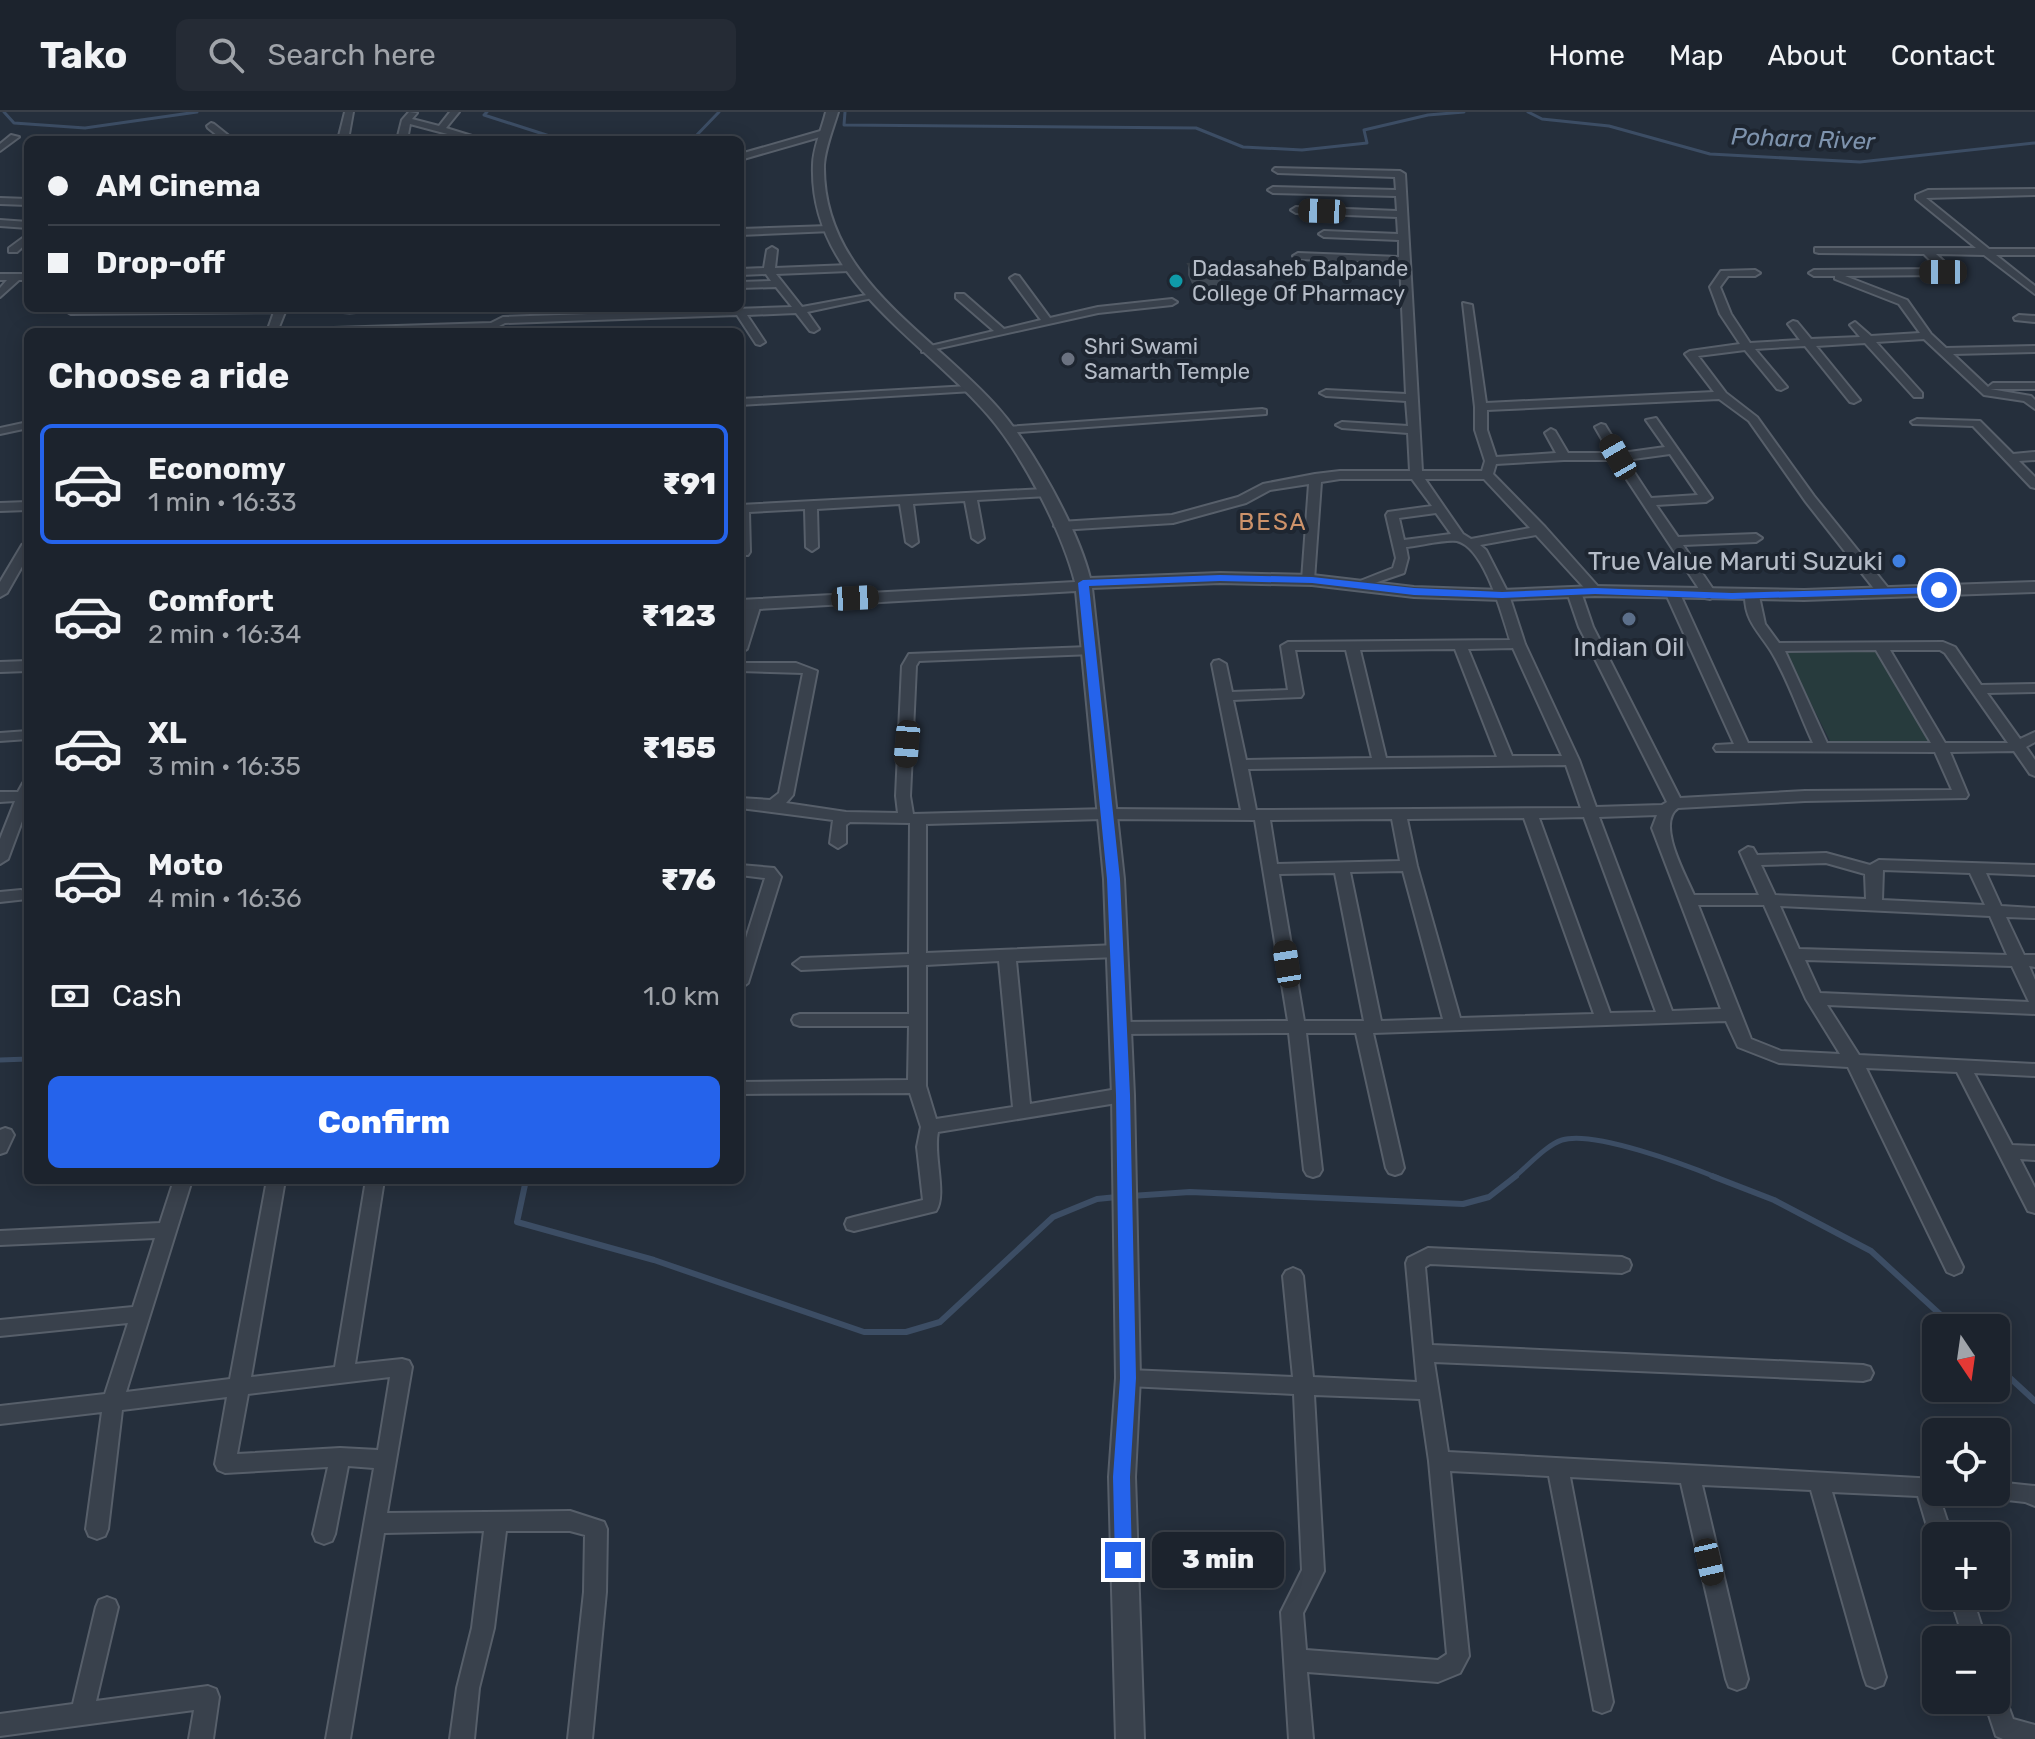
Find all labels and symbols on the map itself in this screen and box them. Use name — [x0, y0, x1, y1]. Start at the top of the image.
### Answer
water label: Pohara River — [1731, 122, 1876, 156]
car — [1298, 198, 1346, 224]
place label: Dadasaheb Balpande College Of Pharmacy — [1192, 255, 1408, 307]
car — [1919, 260, 1967, 284]
marker: Dadasaheb Balpande College Of Pharmacy — [1167, 272, 1185, 290]
place label: Shri Swami Samarth Temple — [1084, 333, 1250, 385]
marker: Shri Swami Samarth Temple — [1059, 350, 1077, 368]
car — [1596, 430, 1640, 484]
district label: BESA — [1238, 508, 1308, 536]
place label: True Value Maruti Suzuki — [1588, 546, 1883, 577]
marker: True Value Maruti Suzuki — [1890, 552, 1908, 570]
route start — [1921, 572, 1957, 608]
car — [830, 585, 880, 611]
marker: Indian Oil — [1620, 610, 1638, 628]
place label: Indian Oil — [1573, 632, 1685, 663]
car — [893, 719, 921, 769]
car — [1271, 938, 1303, 990]
north arrow — [1922, 1314, 2010, 1402]
callout: 3 min — [1151, 1532, 1283, 1588]
car — [1692, 1536, 1726, 1588]
route end — [1105, 1542, 1141, 1578]

